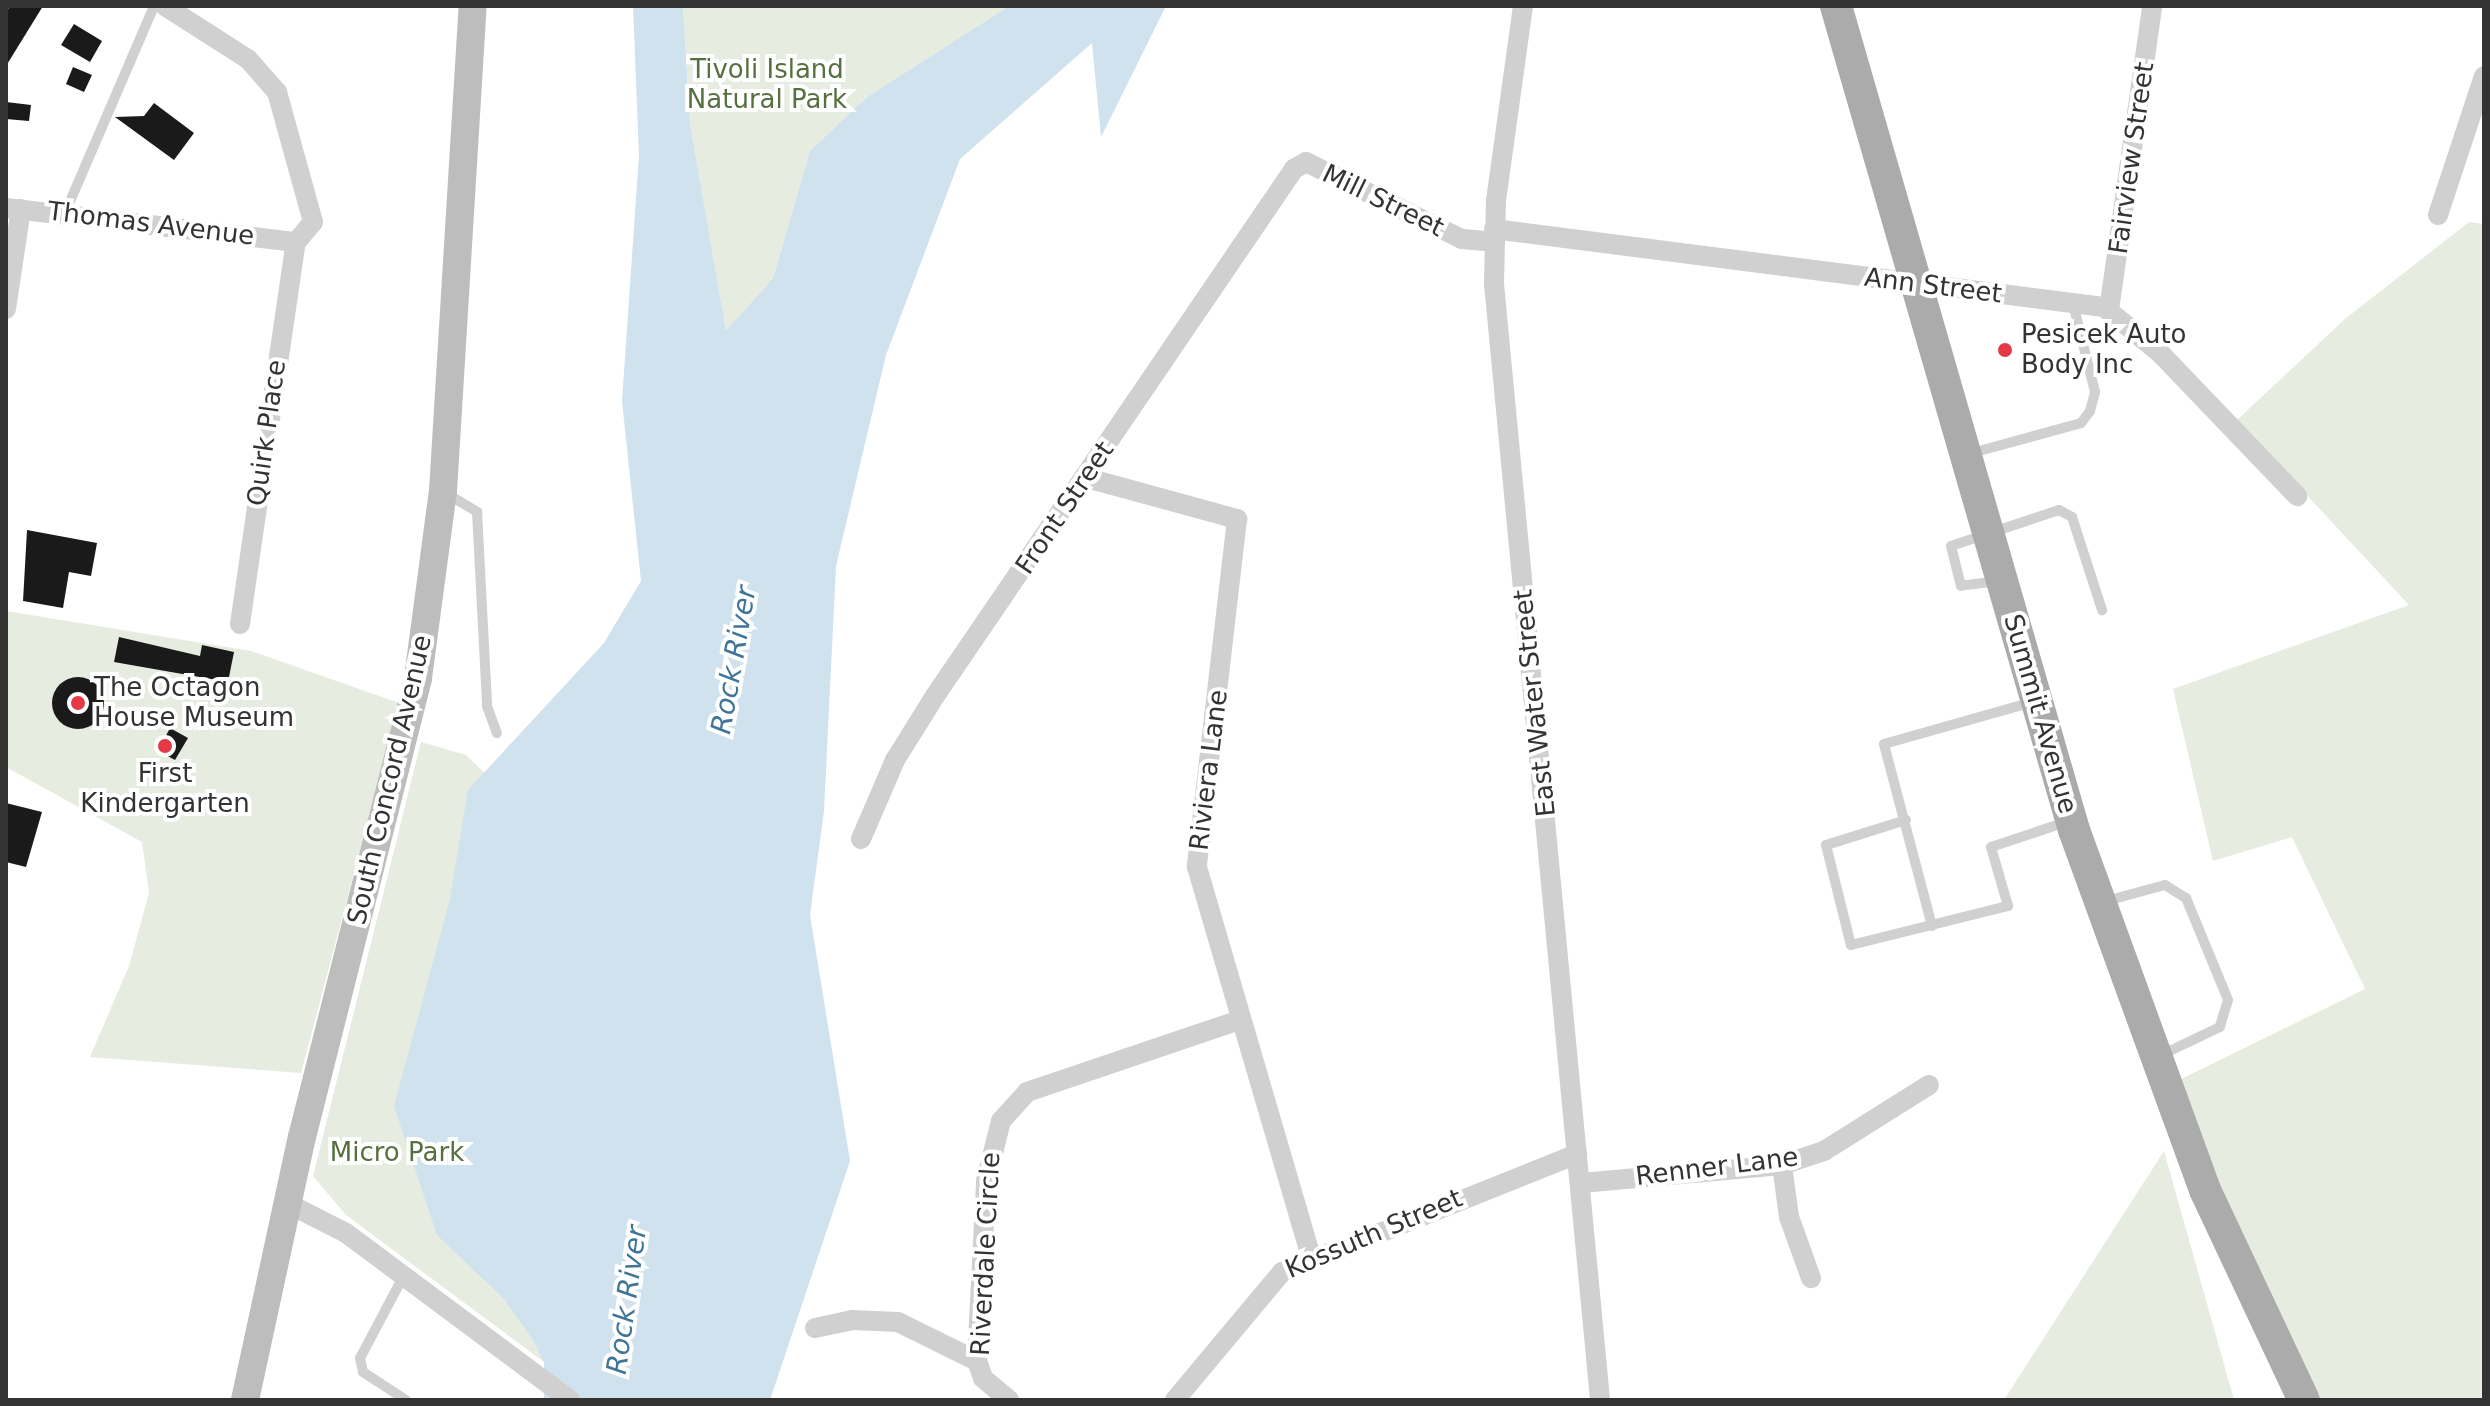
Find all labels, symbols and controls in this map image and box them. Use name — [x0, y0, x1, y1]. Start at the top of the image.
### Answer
park label: Tivoli Island Natural Park — [687, 54, 847, 116]
street label: Fairview Street — [2103, 60, 2161, 256]
street label: Mill Street — [1317, 158, 1449, 244]
street label: Thomas Avenue — [46, 196, 256, 252]
street label: Ann Street — [1863, 262, 2003, 310]
place label: Pesicek Auto Body Inc — [2021, 319, 2186, 380]
marker: Pesicek Auto Body Inc — [1996, 341, 2014, 359]
street label: Quirk Place — [241, 358, 293, 508]
street label: Front Street — [1009, 436, 1121, 580]
water label: Rock River — [704, 583, 764, 737]
street label: East Water Street — [1508, 588, 1562, 818]
street label: Summit Avenue — [1997, 611, 2083, 817]
street label: South Concord Avenue — [341, 632, 439, 928]
place label: The Octagon House Museum — [94, 672, 294, 734]
street label: Riviera Lane — [1184, 688, 1234, 852]
marker: The Octagon House Museum — [69, 694, 87, 712]
marker: First Kindergarten — [156, 737, 174, 755]
place label: First Kindergarten — [80, 758, 250, 820]
park label: Micro Park — [330, 1137, 464, 1169]
street label: Renner Lane — [1634, 1142, 1800, 1192]
street label: Riverdale Circle — [965, 1151, 1007, 1357]
street label: Kossuth Street — [1281, 1183, 1467, 1285]
water label: Rock River — [600, 1224, 654, 1376]

